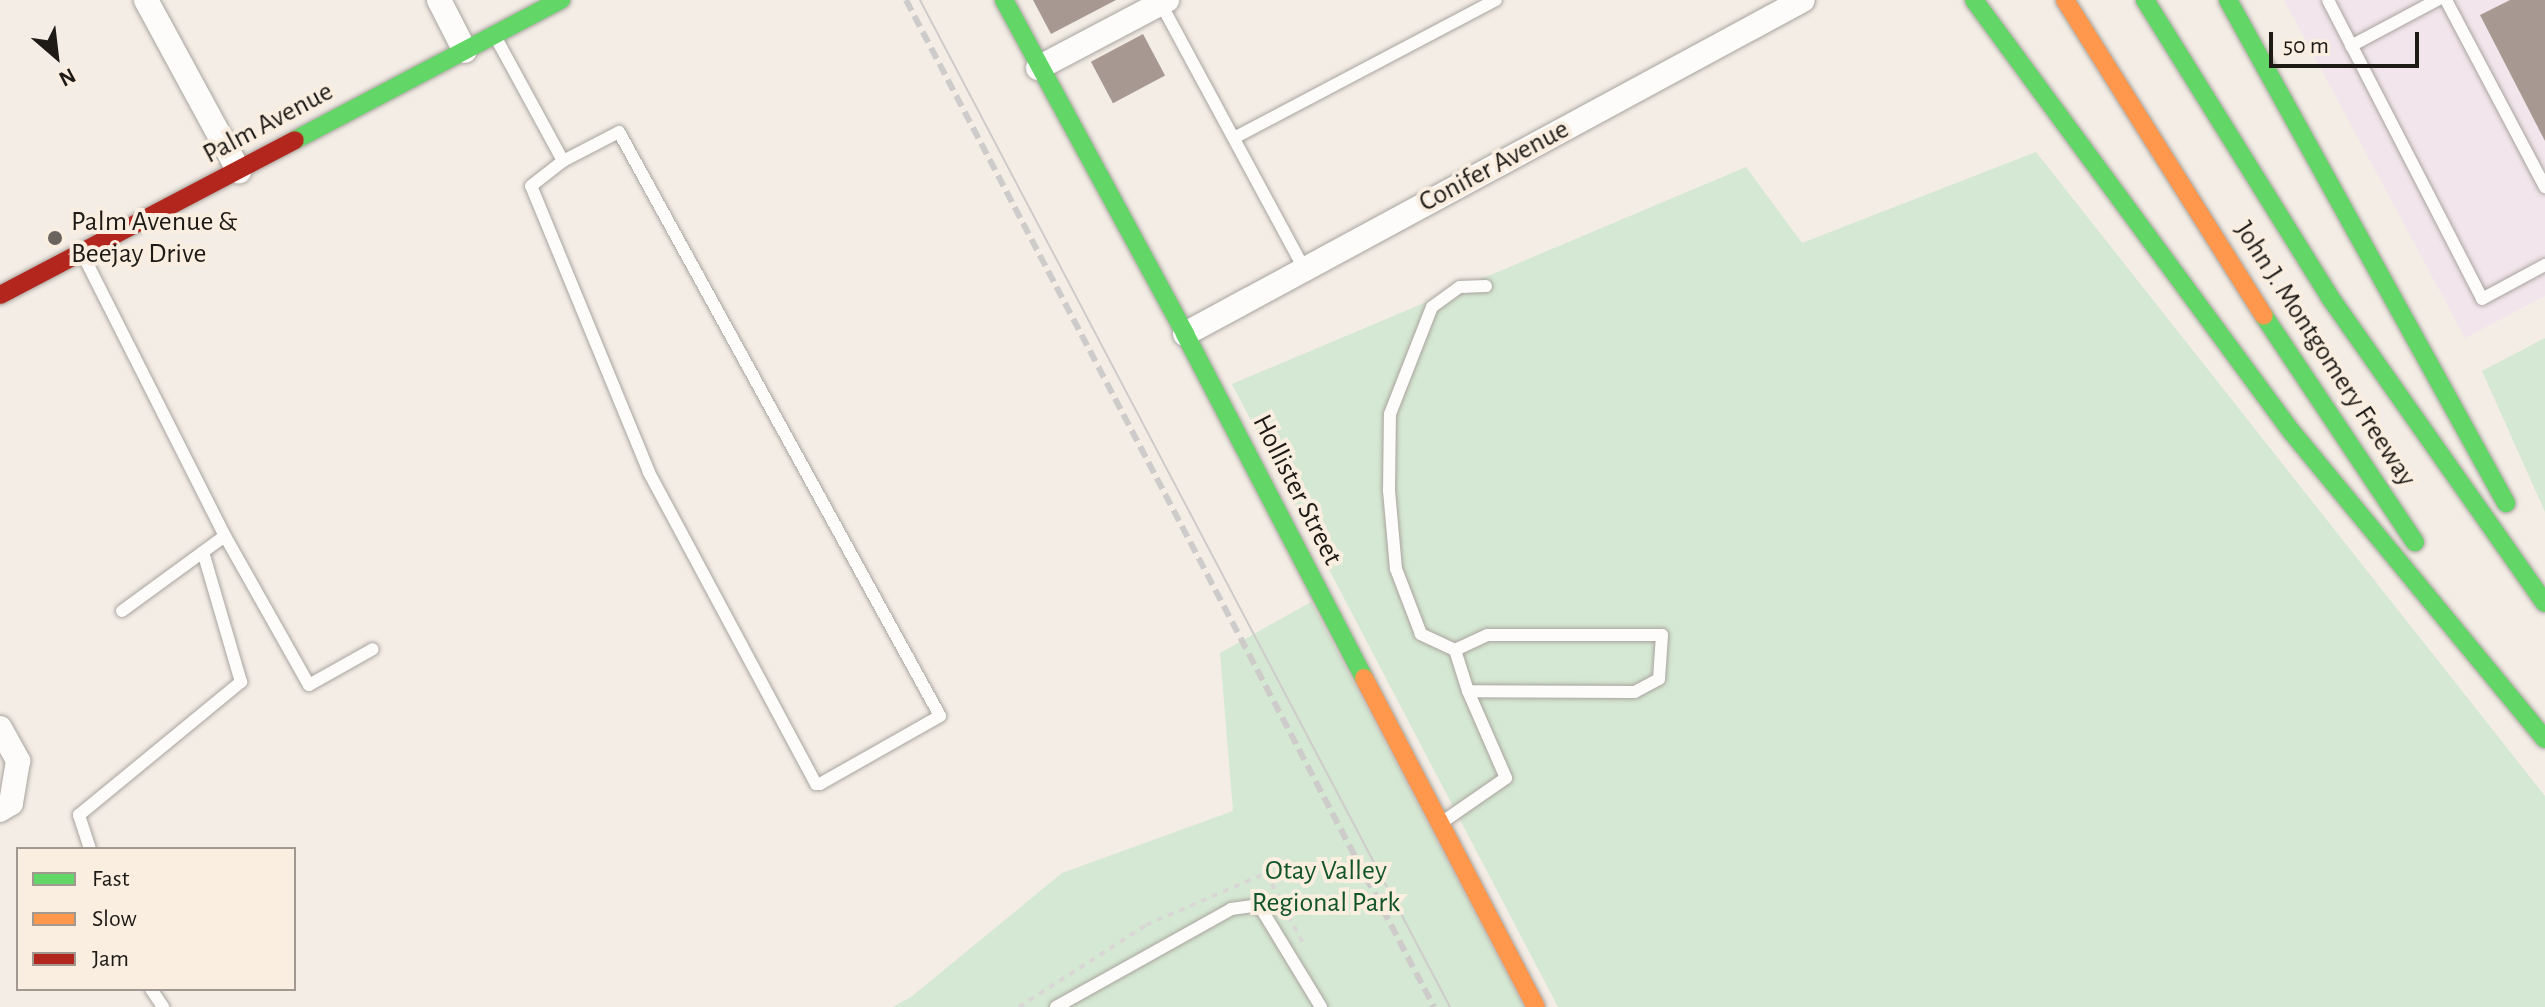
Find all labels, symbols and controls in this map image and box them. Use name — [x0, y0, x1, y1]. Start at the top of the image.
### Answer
north arrow — [16, 16, 96, 96]
scale bar — [2273, 16, 2423, 66]
text: 50 m — [2283, 34, 2329, 58]
text: N — [55, 64, 79, 90]
street label: Palm Avenue — [197, 75, 339, 171]
street label: Conifer Avenue — [1413, 112, 1575, 220]
place label: Palm Avenue & Beejay Drive — [71, 205, 237, 271]
street label: John J. Montgomery Freeway — [2227, 215, 2423, 493]
marker: Palm Avenue & Beejay Drive — [46, 229, 64, 247]
street label: Hollister Street — [1245, 409, 1349, 571]
legend — [16, 847, 296, 991]
park label: Otay Valley Regional Park — [1252, 854, 1400, 920]
text: Fast — [92, 867, 129, 891]
text: Slow — [92, 907, 137, 931]
text: Jam — [92, 947, 129, 971]

